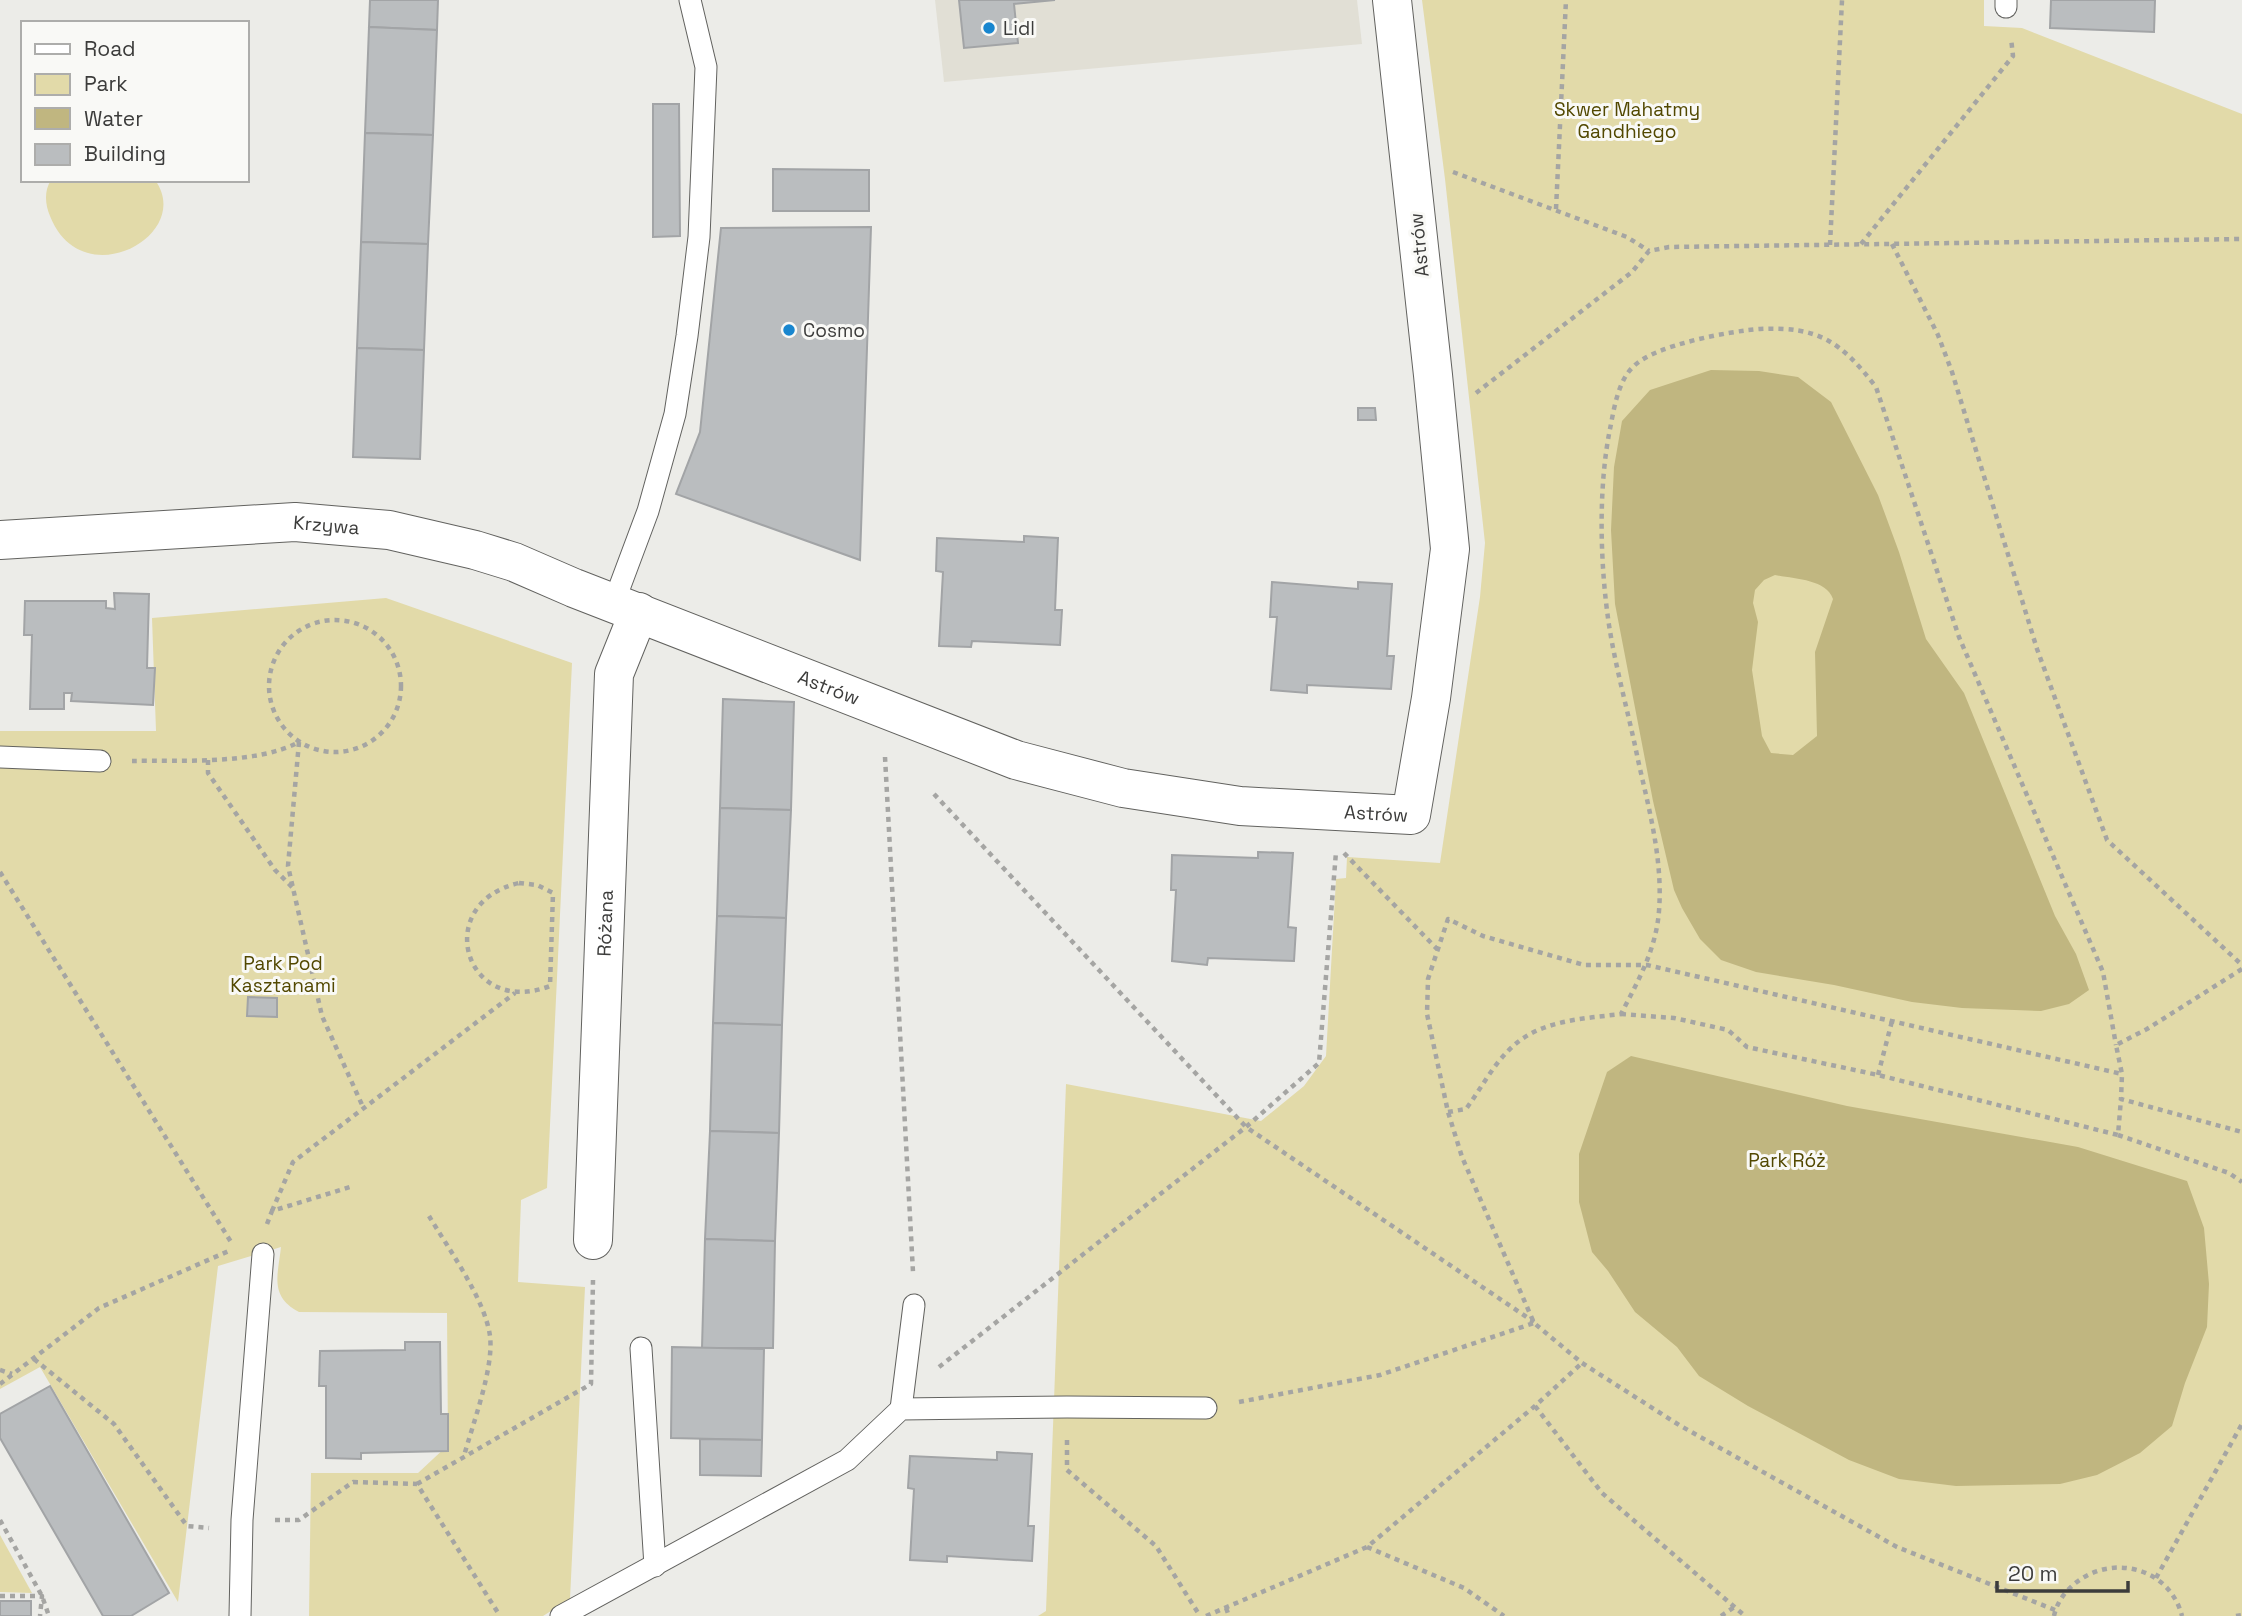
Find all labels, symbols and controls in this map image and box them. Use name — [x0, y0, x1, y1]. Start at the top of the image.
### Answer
place label: Lidl — [1003, 16, 1035, 41]
marker: Lidl — [981, 20, 997, 36]
legend — [21, 21, 248, 182]
text: Road — [84, 35, 136, 62]
text: Park — [84, 70, 128, 97]
park label: Skwer Mahatmy Gandhiego — [1554, 97, 1700, 144]
text: Water — [84, 105, 143, 132]
text: Building — [84, 140, 166, 167]
street label: Astrów — [1403, 212, 1435, 278]
place label: Cosmo — [803, 318, 865, 343]
marker: Cosmo — [781, 322, 797, 338]
street label: Krzywa — [292, 509, 360, 540]
street label: Astrów — [795, 664, 863, 711]
street label: Astrów — [1343, 799, 1409, 827]
street label: Różana — [591, 889, 618, 957]
park label: Park Pod Kasztanami — [230, 951, 336, 998]
park label: Park Róż — [1748, 1148, 1826, 1173]
scale bar — [1997, 1550, 2128, 1594]
text: 20 m — [2008, 1560, 2058, 1587]

